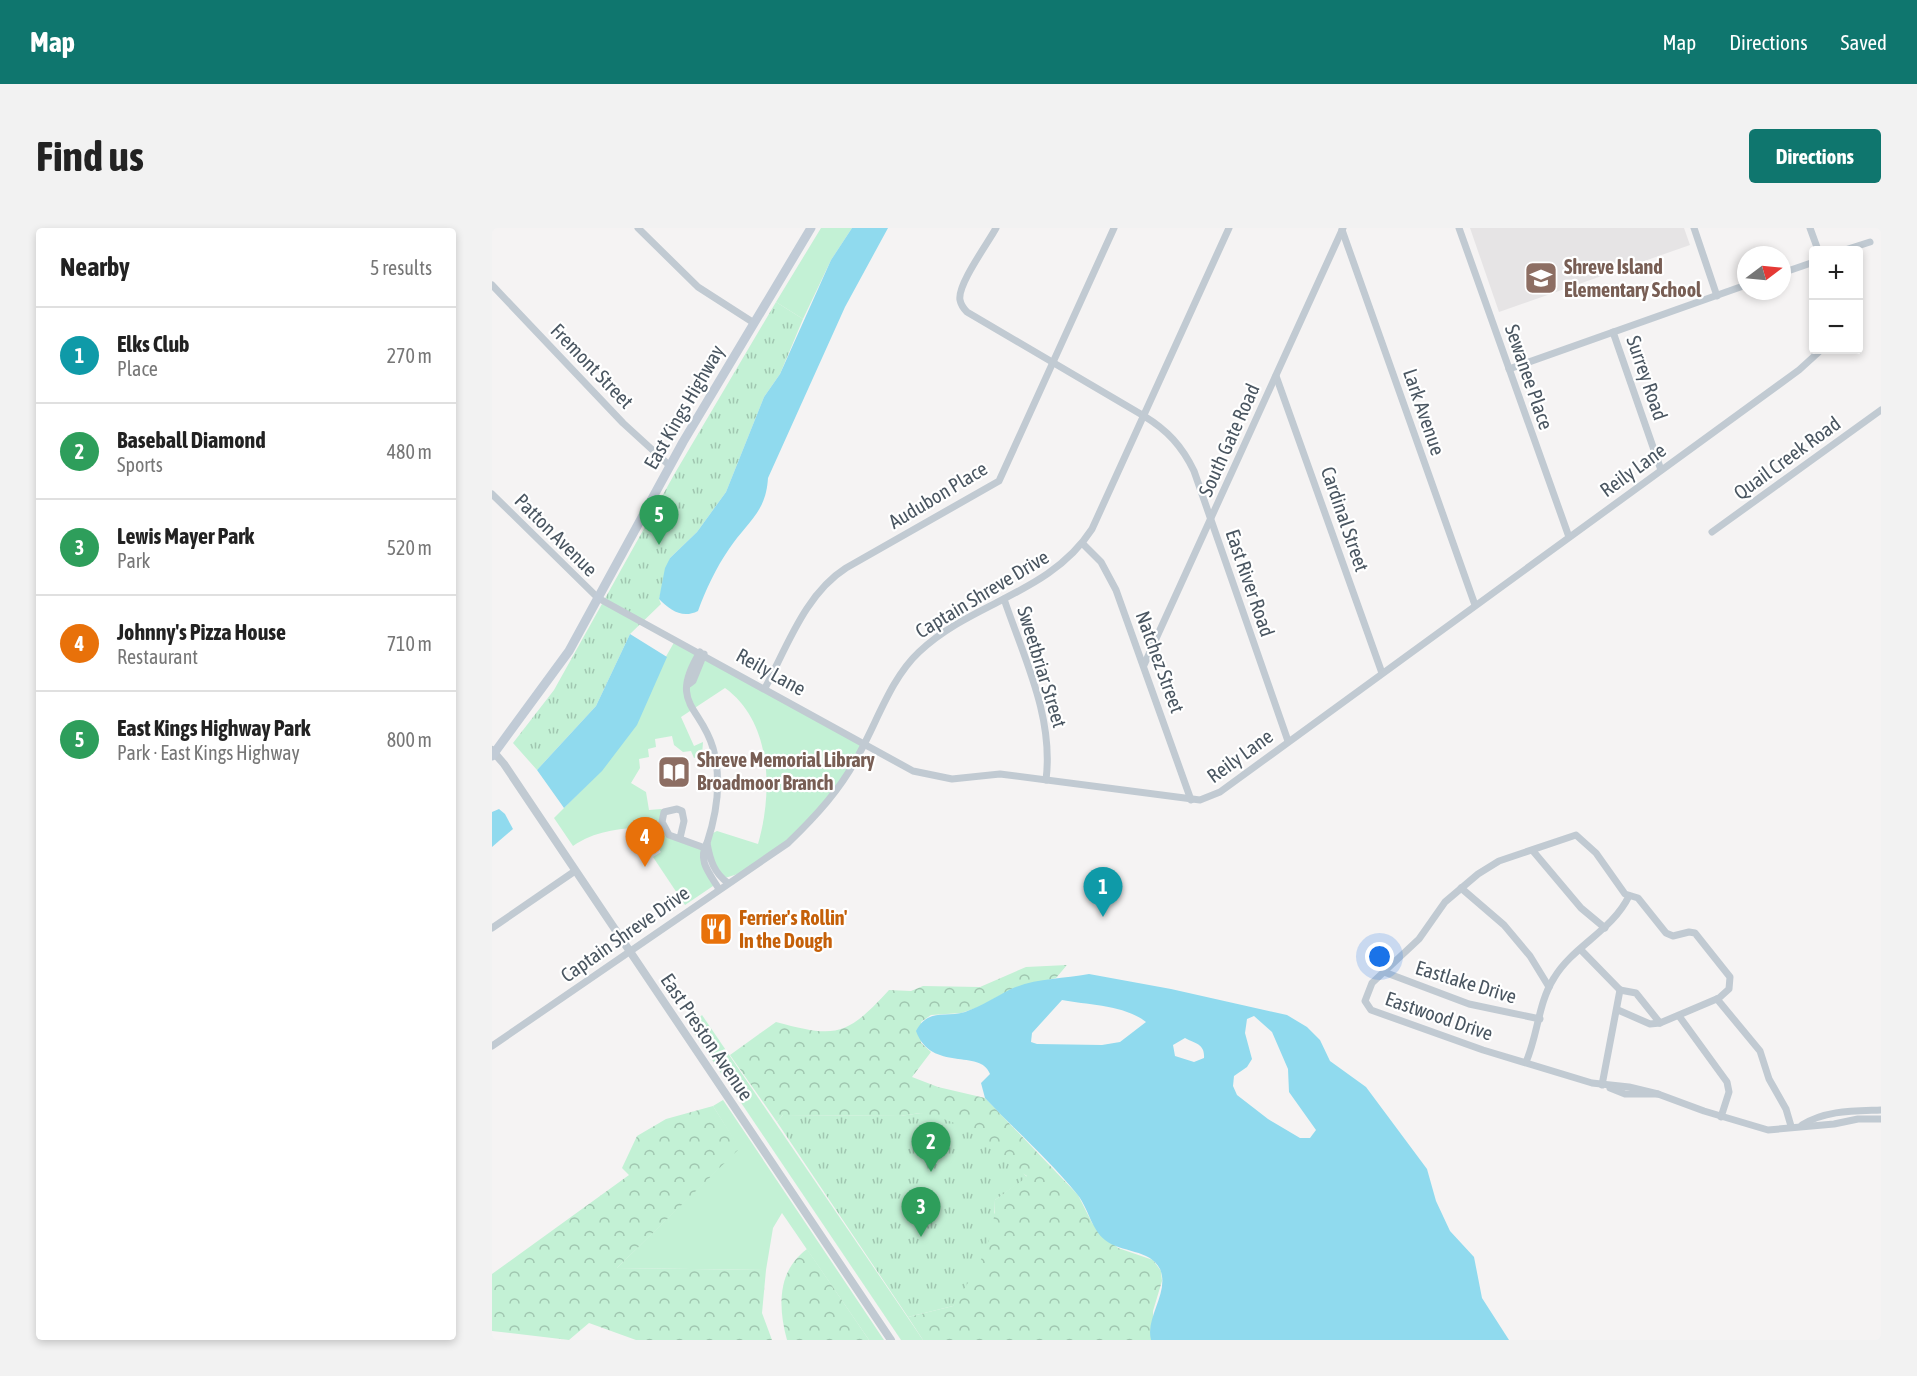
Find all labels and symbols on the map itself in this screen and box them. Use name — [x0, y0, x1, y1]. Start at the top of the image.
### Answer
north arrow — [1737, 246, 1791, 300]
place label: Shreve Island Elementary School — [1564, 255, 1702, 301]
school or university icon: Shreve Island Elementary School — [1523, 260, 1559, 296]
street label: Fremont Street — [546, 319, 638, 413]
street label: Sewanee Place — [1501, 321, 1558, 432]
street label: Surrey Road — [1622, 333, 1673, 423]
street label: East Kings Highway — [639, 341, 728, 473]
street label: Lark Avenue — [1399, 366, 1450, 458]
street label: South Gate Road — [1193, 380, 1264, 500]
street label: Quail Creek Road — [1729, 411, 1844, 504]
street label: Reily Lane — [1595, 438, 1670, 501]
street label: Audubon Place — [884, 456, 991, 533]
street label: Cardinal Street — [1317, 463, 1374, 574]
street label: Patton Avenue — [510, 489, 602, 581]
pin: 5 — [640, 496, 678, 545]
street label: East River Road — [1221, 526, 1280, 639]
street label: Captain Shreve Drive — [911, 545, 1053, 642]
street label: Sweetbriar Street — [1013, 603, 1072, 730]
street label: Natchez Street — [1131, 608, 1190, 716]
street label: Reily Lane — [733, 643, 810, 700]
street label: Reily Lane — [1202, 724, 1277, 787]
place label: Shreve Memorial Library Broadmoor Branch — [697, 748, 875, 794]
library icon: Shreve Memorial Library Broadmoor Branch — [656, 754, 692, 790]
pin: 4 — [626, 818, 664, 867]
pin: 1 — [1084, 868, 1122, 917]
street label: Captain Shreve Drive — [556, 881, 693, 986]
place label: Ferrier's Rollin' In the Dough — [739, 906, 848, 952]
restaurant icon: Ferrier's Rollin' In the Dough — [698, 911, 734, 947]
your location — [1365, 942, 1394, 971]
street label: Eastlake Drive — [1413, 955, 1519, 1008]
street label: East Preston Avenue — [657, 969, 758, 1104]
street label: Eastwood Drive — [1382, 986, 1496, 1045]
pin: 2 — [912, 1122, 950, 1172]
pin: 3 — [902, 1188, 940, 1237]

